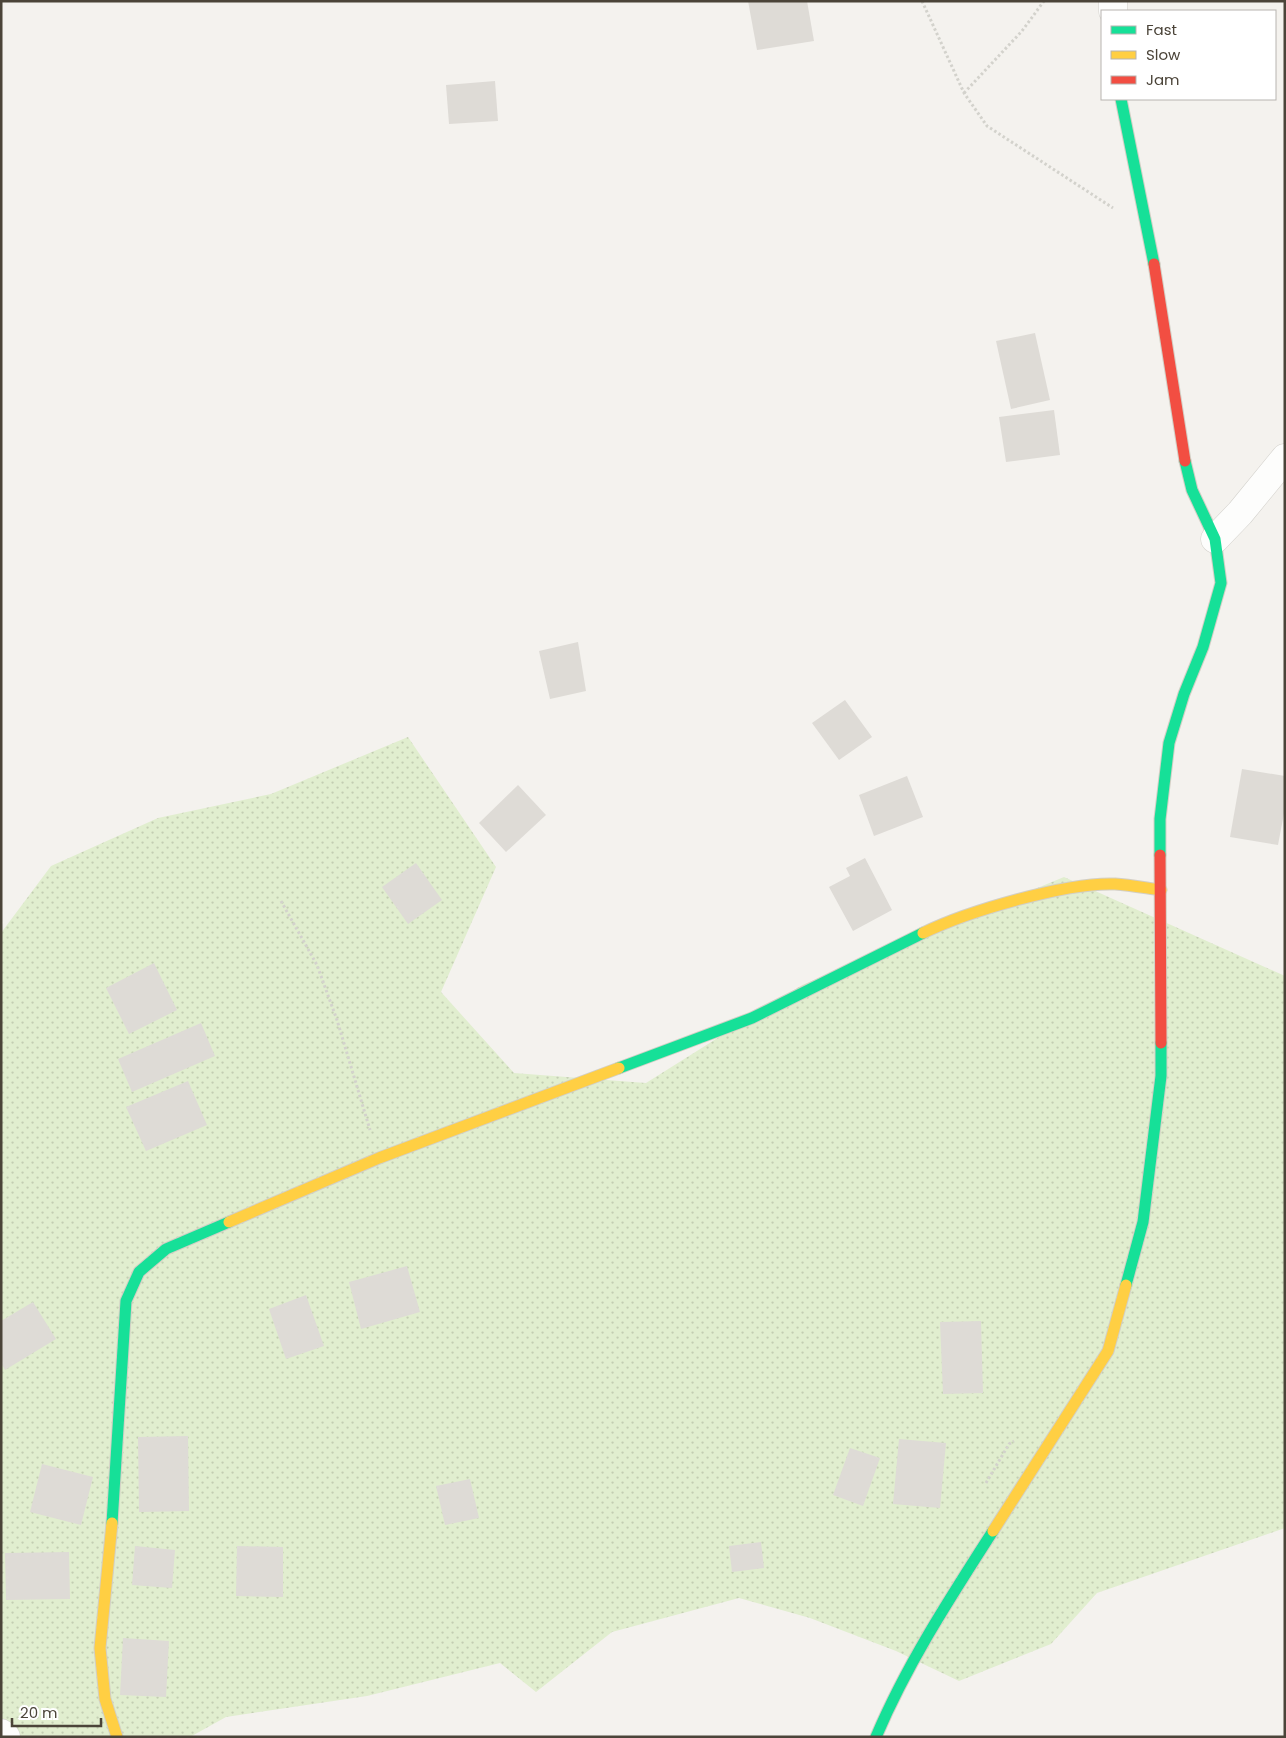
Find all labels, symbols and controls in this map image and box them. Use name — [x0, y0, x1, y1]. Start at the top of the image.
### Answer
legend — [1101, 10, 1276, 100]
text: Fast — [1146, 19, 1177, 40]
text: Slow — [1146, 44, 1181, 65]
text: Jam — [1146, 69, 1180, 90]
scale bar — [12, 1696, 101, 1728]
text: 20 m — [20, 1702, 58, 1723]

